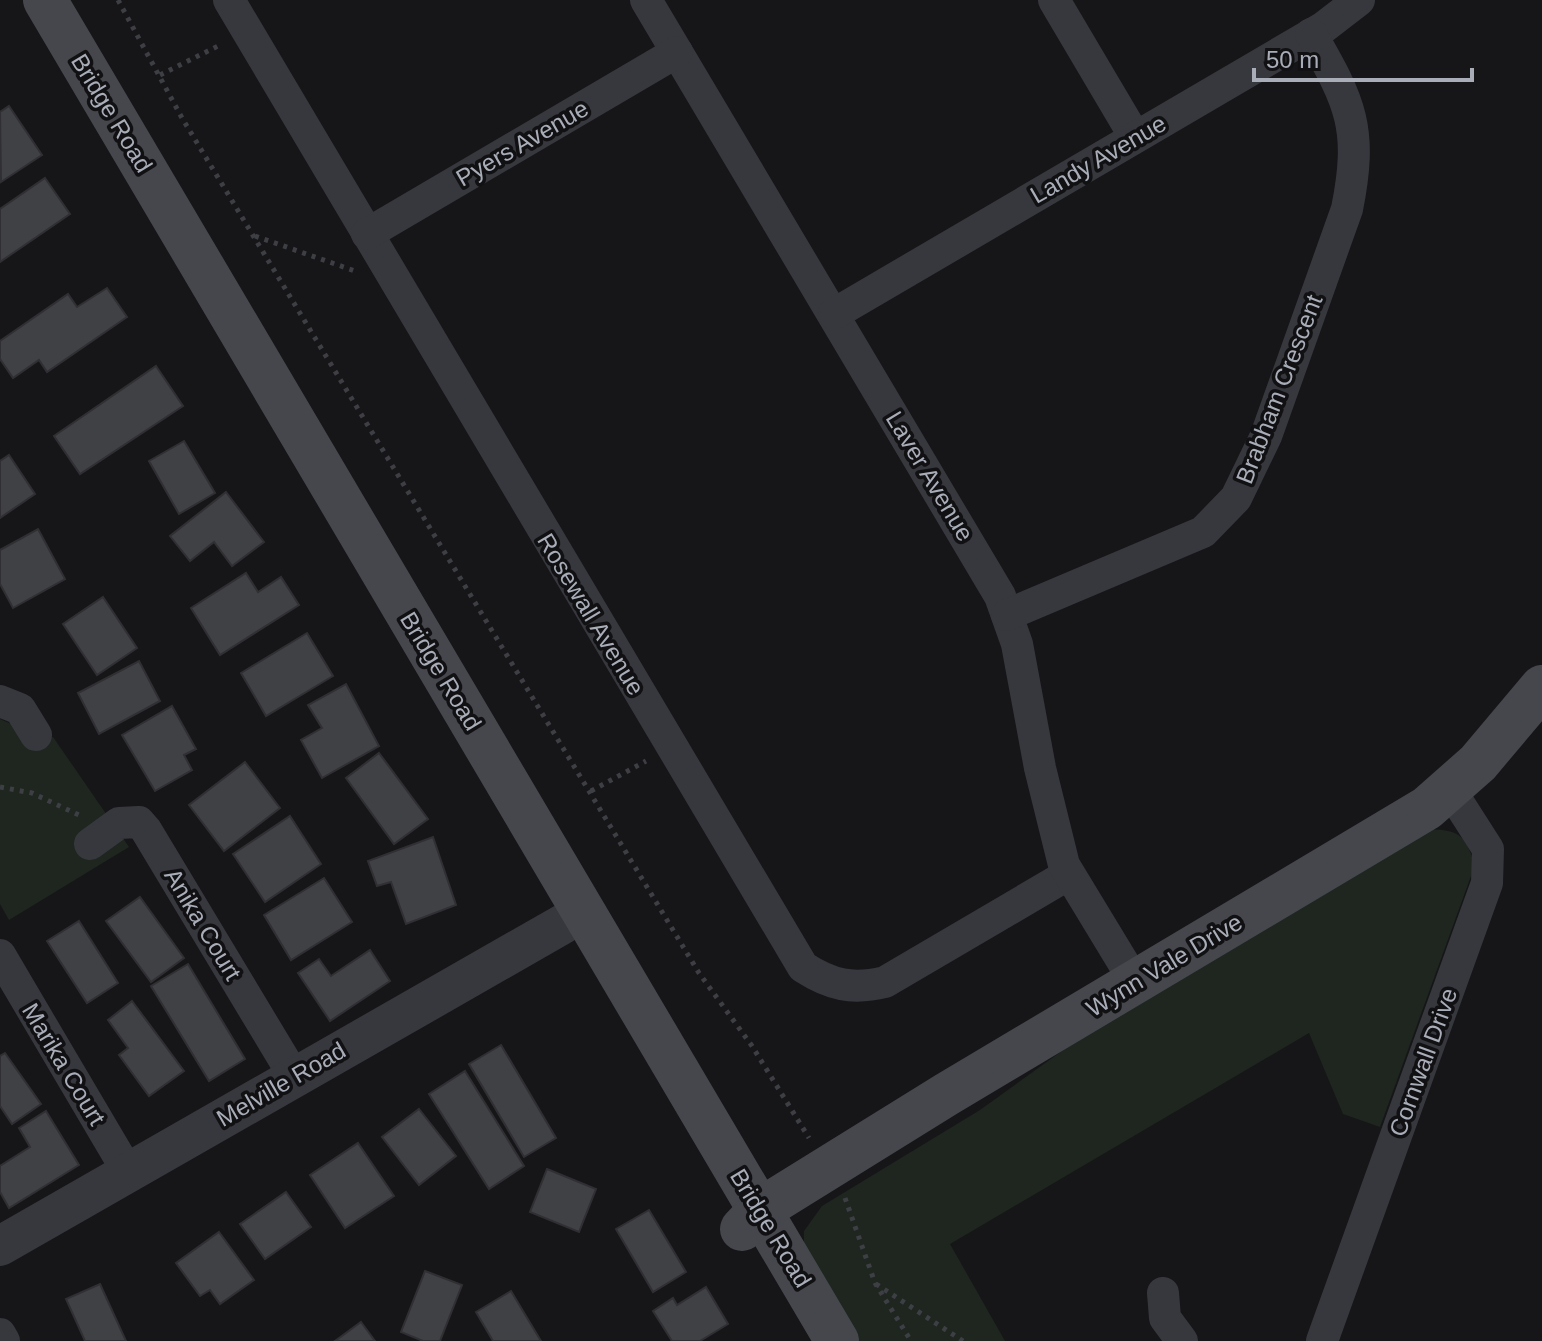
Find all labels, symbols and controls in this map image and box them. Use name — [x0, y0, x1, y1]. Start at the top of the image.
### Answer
scale bar — [1254, 32, 1472, 82]
text: 50 m — [1266, 46, 1319, 73]
street label: Bridge Road — [66, 49, 158, 177]
street label: Pyers Avenue — [451, 94, 593, 192]
street label: Landy Avenue — [1026, 109, 1170, 209]
street label: Brabham Crescent — [1231, 290, 1328, 487]
street label: Laver Avenue — [881, 406, 979, 546]
street label: Rosewall Avenue — [532, 528, 650, 700]
street label: Bridge Road — [395, 607, 487, 735]
street label: Anika Court — [159, 863, 247, 985]
street label: Wynn Vale Drive — [1081, 908, 1247, 1022]
street label: Cornwall Drive — [1384, 984, 1462, 1140]
street label: Marika Court — [17, 998, 111, 1130]
street label: Melville Road — [212, 1036, 350, 1132]
street label: Bridge Road — [725, 1164, 817, 1292]

